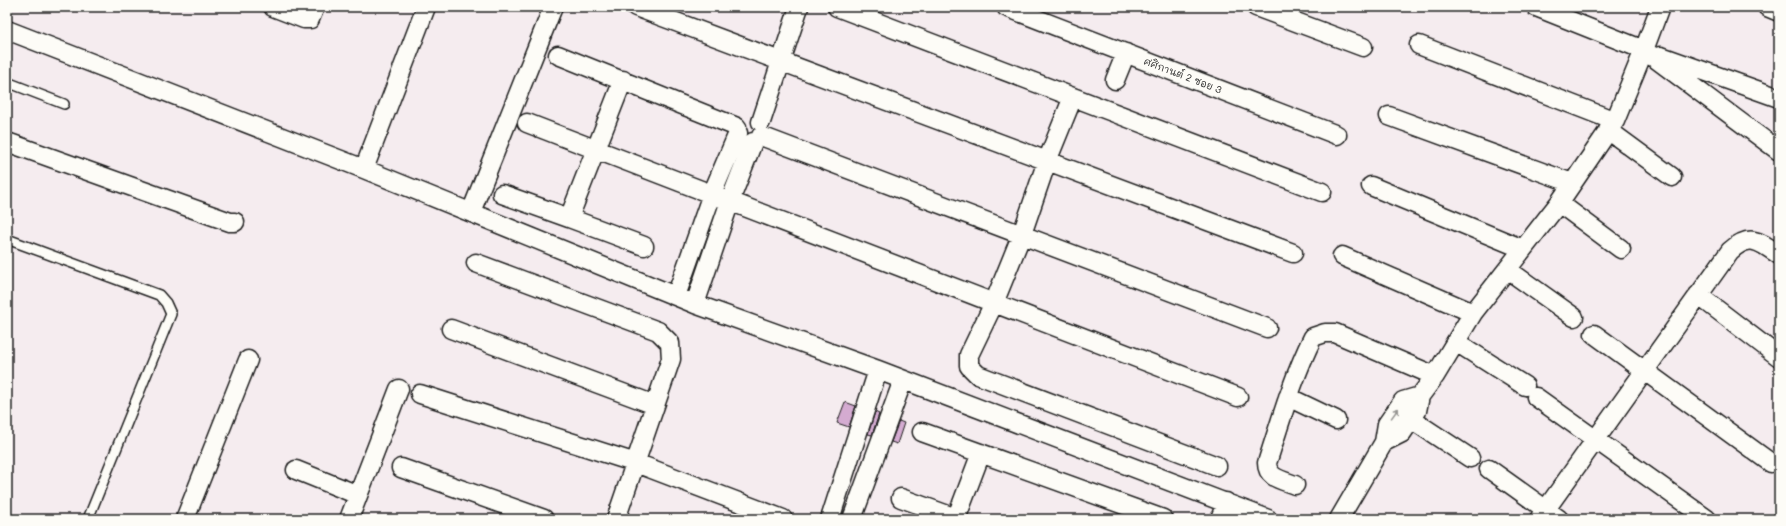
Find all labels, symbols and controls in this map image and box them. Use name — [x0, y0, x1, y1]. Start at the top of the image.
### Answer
street label: ศศิกานต์ 2 ซอย 3 — [1142, 54, 1224, 96]
one-way arrow — [1390, 407, 1399, 418]

